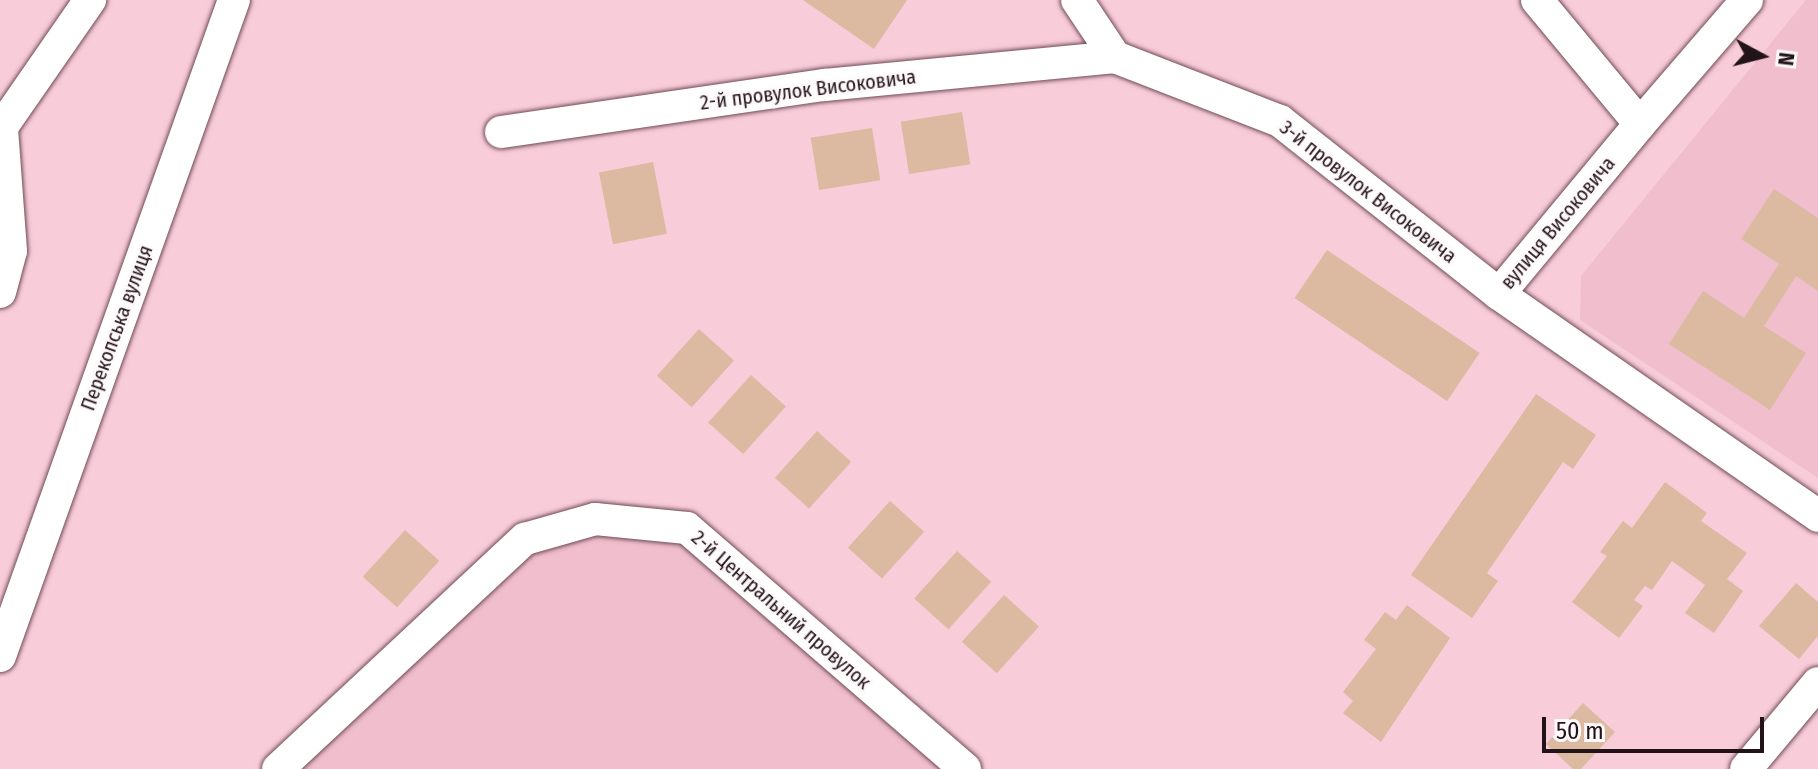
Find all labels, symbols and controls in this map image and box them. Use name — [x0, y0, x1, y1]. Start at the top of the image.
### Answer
north arrow — [1722, 16, 1802, 96]
text: N — [1772, 51, 1801, 67]
street label: 2-й провулок Високовича — [699, 65, 917, 115]
street label: 3-й провулок Високовича — [1275, 116, 1461, 268]
street label: вулиця Високовича — [1496, 152, 1620, 294]
street label: Перекопська вулиця — [76, 242, 158, 414]
street label: 2-й Центральний провулок — [687, 526, 875, 694]
scale bar — [1546, 701, 1768, 751]
text: 50 m — [1556, 717, 1604, 745]

